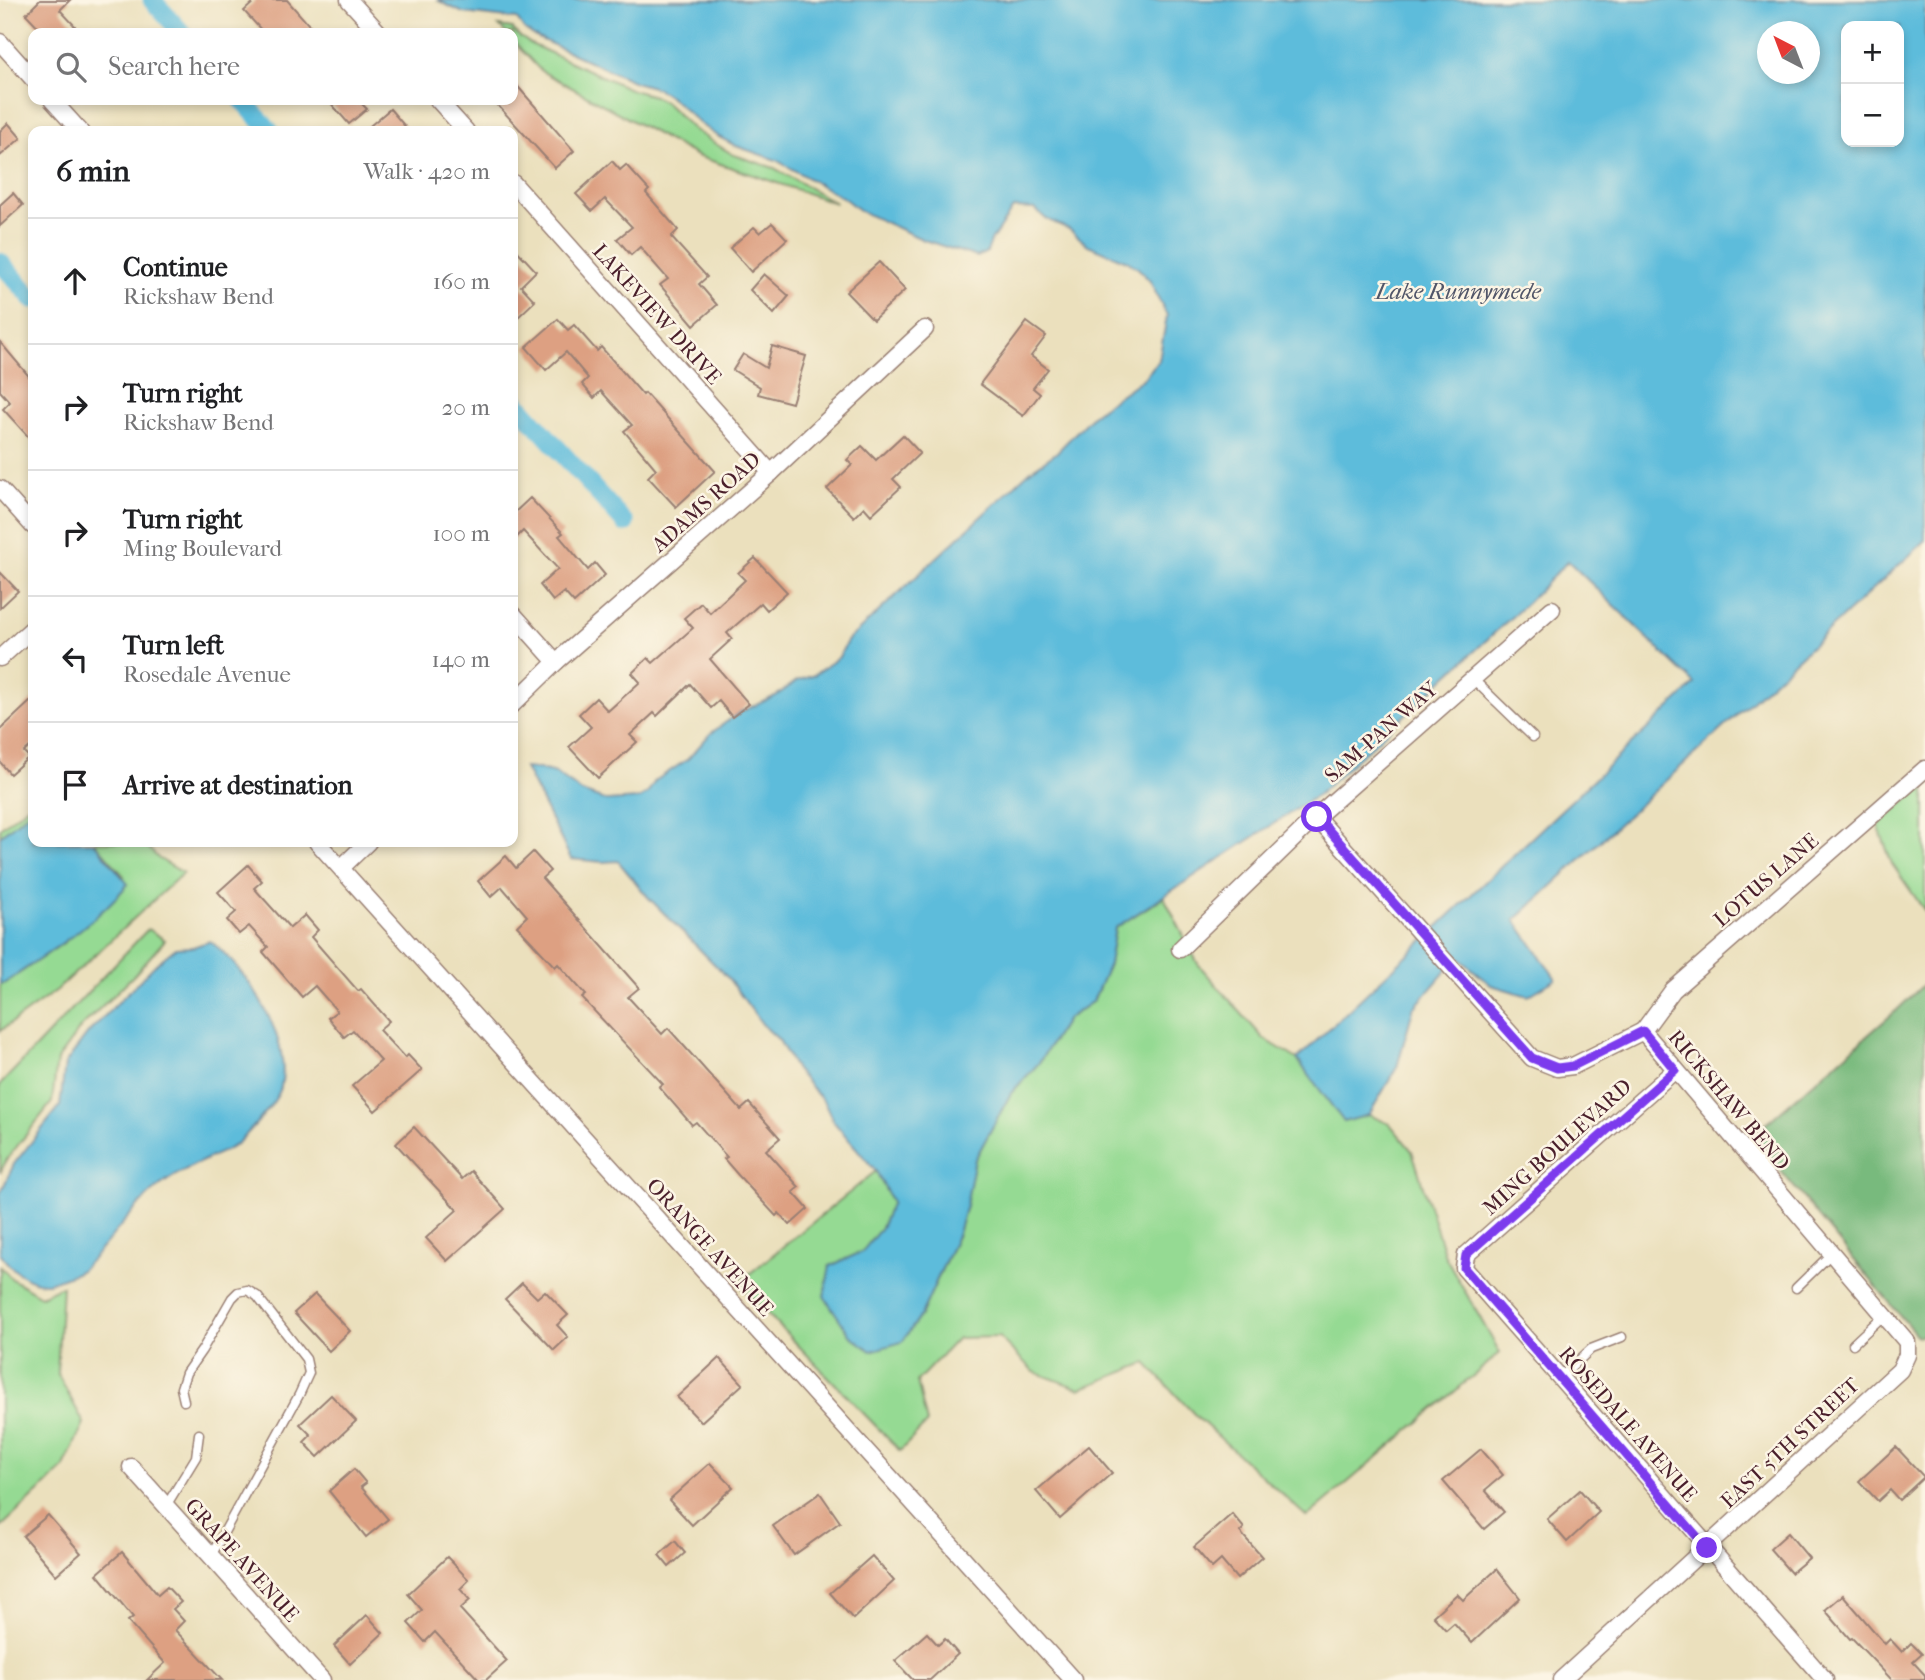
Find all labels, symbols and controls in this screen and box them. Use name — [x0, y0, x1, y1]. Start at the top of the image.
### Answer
north arrow — [1757, 21, 1820, 84]
map controls — [1841, 21, 1904, 147]
button: + — [1841, 21, 1904, 84]
search box — [28, 28, 518, 105]
icon: search — [52, 48, 90, 86]
text: Search here — [108, 51, 240, 82]
button: − — [1841, 84, 1904, 147]
text: 6 min — [56, 154, 130, 189]
text: Walk · 420 m — [363, 158, 490, 185]
street label: LAKEVIEW DRIVE — [588, 239, 726, 389]
text: Continue — [123, 252, 228, 283]
icon: ahead — [56, 262, 94, 300]
text: 160 m — [433, 268, 490, 295]
water label: Lake Runnymede — [1373, 278, 1542, 305]
text: Rickshaw Bend — [123, 283, 274, 310]
text: Turn right — [123, 378, 243, 409]
icon: right — [56, 388, 94, 426]
text: 20 m — [441, 394, 490, 421]
text: Rickshaw Bend — [123, 409, 274, 436]
street label: ADAMS ROAD — [646, 447, 765, 558]
text: Turn right — [123, 504, 243, 535]
icon: right — [56, 514, 94, 552]
text: 100 m — [432, 520, 490, 547]
text: Ming Boulevard — [123, 535, 282, 562]
text: Turn left — [123, 630, 224, 661]
icon: left — [56, 640, 94, 678]
text: 140 m — [431, 646, 490, 673]
text: Rosedale Avenue — [123, 661, 291, 688]
street label: SAM-PAN WAY — [1320, 676, 1443, 788]
icon: arrive — [56, 766, 94, 804]
text: Arrive at destination — [123, 770, 353, 801]
route start — [1301, 801, 1332, 832]
street label: LOTUS LANE — [1709, 828, 1823, 932]
street label: RICKSHAW BEND — [1663, 1025, 1795, 1175]
street label: MING BOULEVARD — [1478, 1074, 1636, 1220]
street label: ORANGE AVENUE — [642, 1173, 778, 1321]
street label: ROSEDALE AVENUE — [1554, 1341, 1702, 1507]
street label: EAST 5TH STREET — [1716, 1372, 1865, 1513]
street label: GRAPE AVENUE — [180, 1493, 304, 1627]
route end — [1691, 1532, 1722, 1563]

